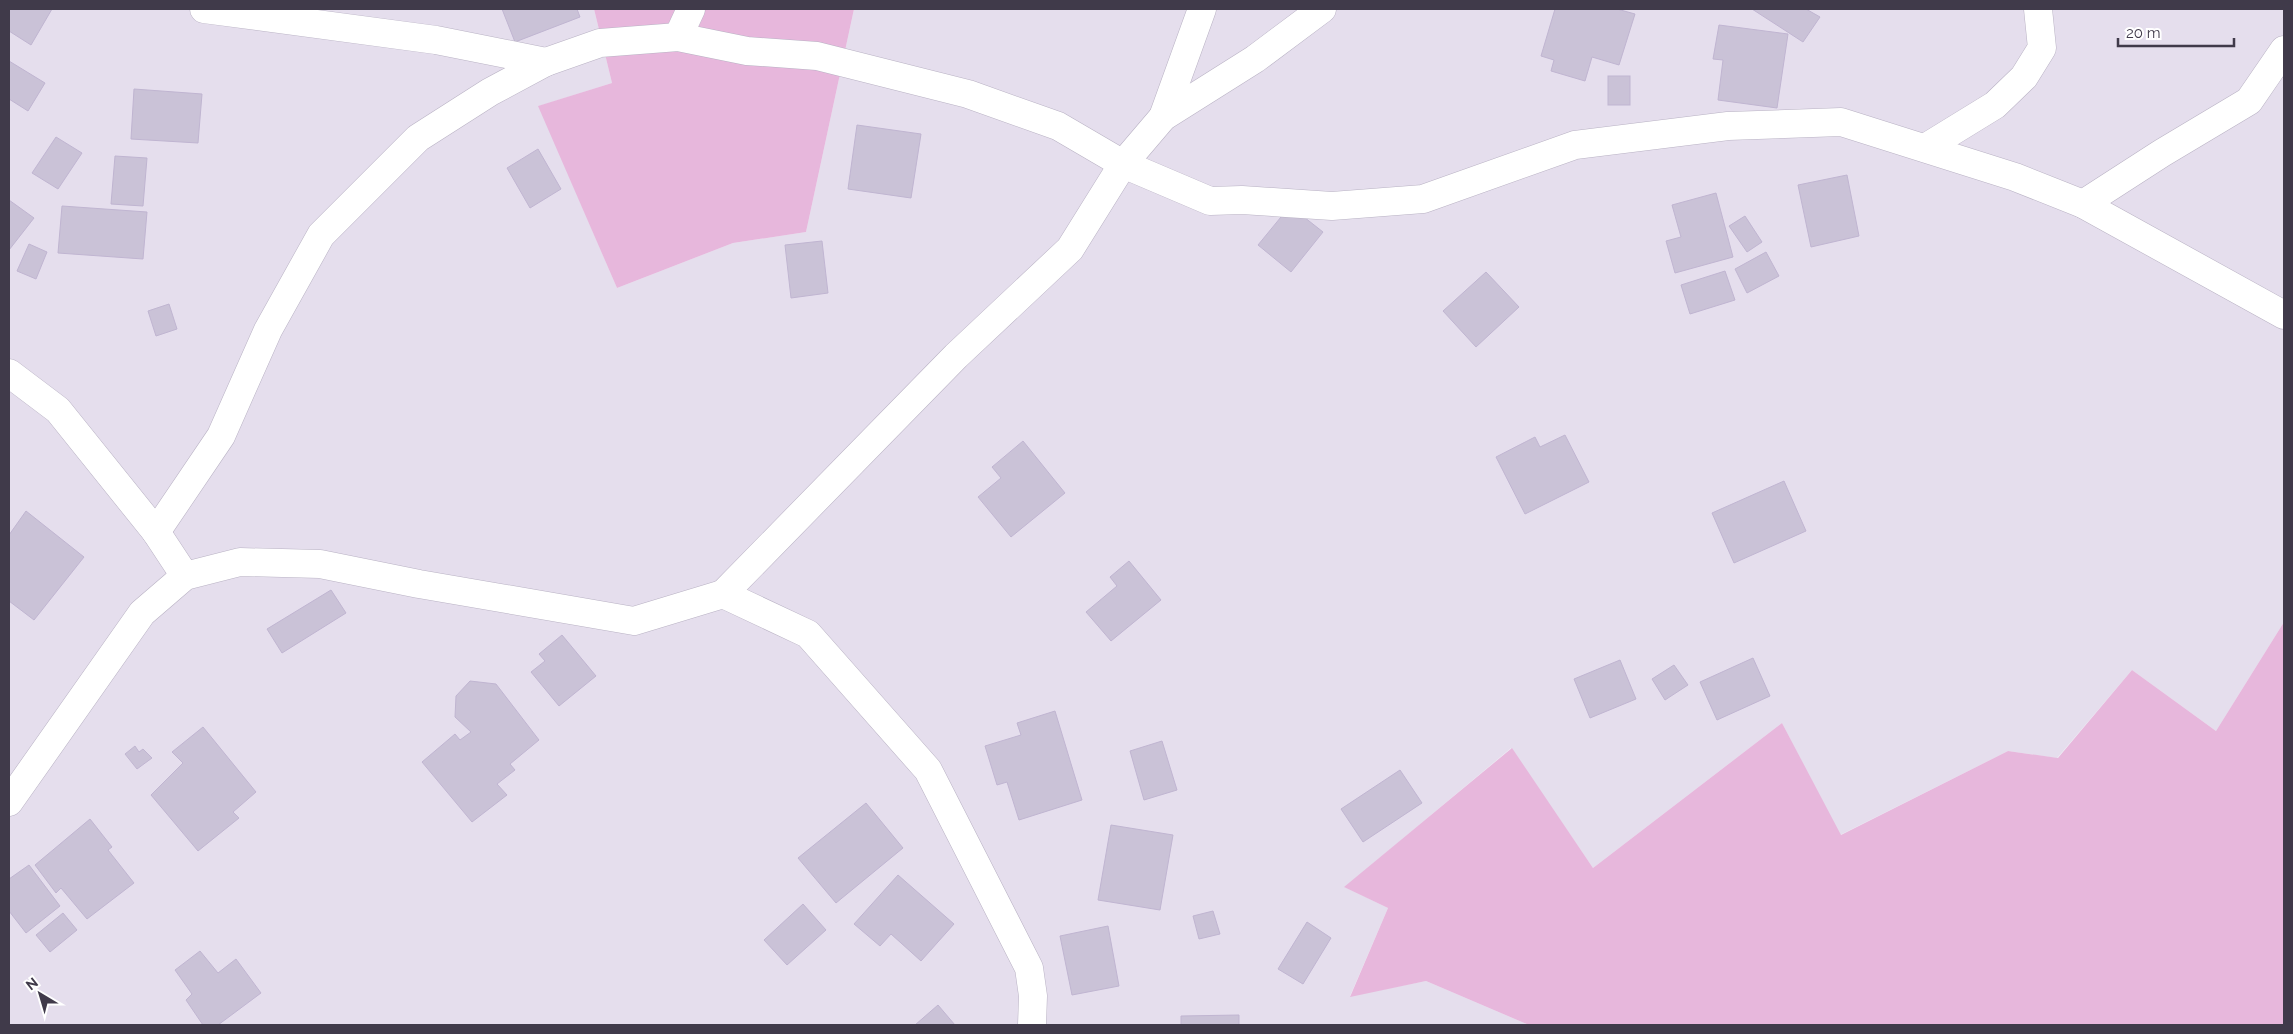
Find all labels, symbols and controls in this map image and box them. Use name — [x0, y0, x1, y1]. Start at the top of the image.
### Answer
scale bar — [2118, 15, 2234, 47]
text: 20 m — [2126, 24, 2161, 42]
north arrow — [15, 969, 65, 1019]
text: N — [23, 974, 41, 993]

